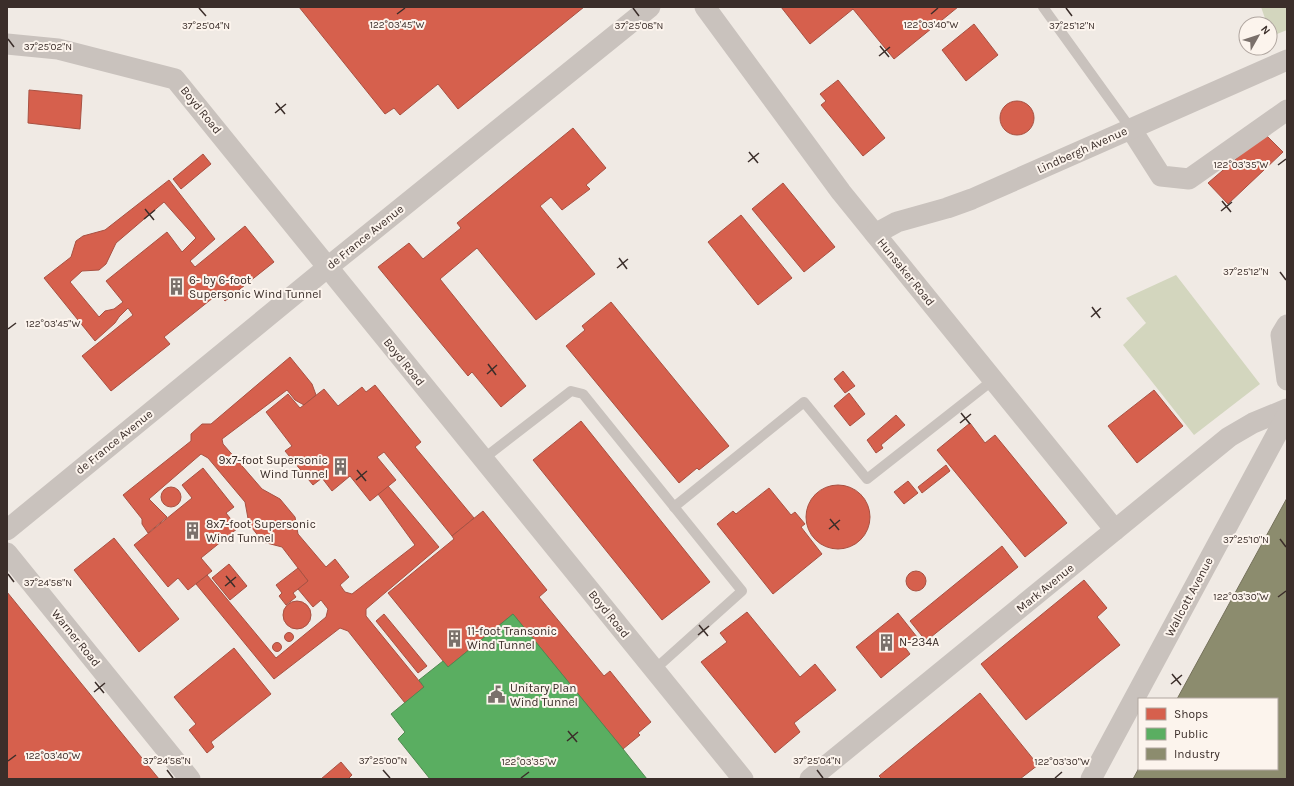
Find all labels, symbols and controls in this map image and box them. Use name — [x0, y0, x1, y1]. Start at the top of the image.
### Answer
north arrow — [1238, 16, 1278, 56]
text: 122°03'45"W — [370, 19, 424, 31]
text: 122°03'40"W — [903, 19, 959, 31]
text: 37°25'04"N — [182, 20, 230, 32]
text: 37°25'08"N — [615, 20, 663, 32]
text: 37°25'12"N — [1049, 20, 1095, 32]
text: N — [1258, 23, 1273, 37]
text: 37°25'02"N — [24, 41, 72, 53]
street label: Boyd Road — [178, 83, 224, 137]
street label: Lindbergh Avenue — [1035, 124, 1129, 176]
text: 122°03'35"W — [1213, 159, 1269, 171]
street label: de France Avenue — [324, 202, 406, 272]
street label: Hunsaker Road — [874, 235, 938, 309]
text: 37°25'12"N — [1223, 266, 1269, 278]
place label: 6- by 6-foot Supersonic Wind Tunnel — [189, 273, 322, 301]
building icon: 6- by 6-foot Supersonic Wind Tunnel — [166, 277, 186, 297]
text: 122°03'45"W — [26, 318, 80, 330]
street label: Boyd Road — [381, 335, 427, 389]
street label: de France Avenue — [73, 407, 155, 477]
place label: 9x7-foot Supersonic Wind Tunnel — [219, 453, 328, 481]
building icon: 9x7-foot Supersonic Wind Tunnel — [331, 457, 351, 477]
place label: 8x7-foot Supersonic Wind Tunnel — [206, 517, 316, 545]
building icon: 8x7-foot Supersonic Wind Tunnel — [183, 521, 203, 541]
text: 37°25'10"N — [1223, 534, 1269, 546]
street label: Wallcott Avenue — [1162, 555, 1216, 639]
street label: Mark Avenue — [1013, 560, 1077, 616]
text: 37°24'58"N — [24, 577, 72, 589]
street label: Boyd Road — [586, 587, 632, 641]
text: 122°03'30"W — [1213, 591, 1269, 603]
street label: Warner Road — [49, 607, 103, 669]
place label: 11-foot Transonic Wind Tunnel — [467, 624, 557, 652]
building icon: 11-foot Transonic Wind Tunnel — [444, 628, 464, 648]
building icon: N-234A — [876, 632, 896, 652]
place label: N-234A — [899, 635, 939, 649]
place label: Unitary Plan Wind Tunnel — [510, 681, 578, 709]
public building icon: Unitary Plan Wind Tunnel — [487, 685, 507, 705]
legend — [1138, 698, 1278, 770]
text: Shops — [1174, 707, 1208, 721]
text: Public — [1174, 727, 1208, 741]
text: Industry — [1174, 747, 1220, 761]
text: 122°03'40"W — [25, 750, 81, 762]
text: 37°24'58"N — [143, 755, 191, 767]
text: 37°25'00"N — [359, 755, 407, 767]
text: 37°25'04"N — [793, 755, 841, 767]
text: 122°03'35"W — [501, 756, 557, 768]
text: 122°03'30"W — [1034, 756, 1090, 768]

